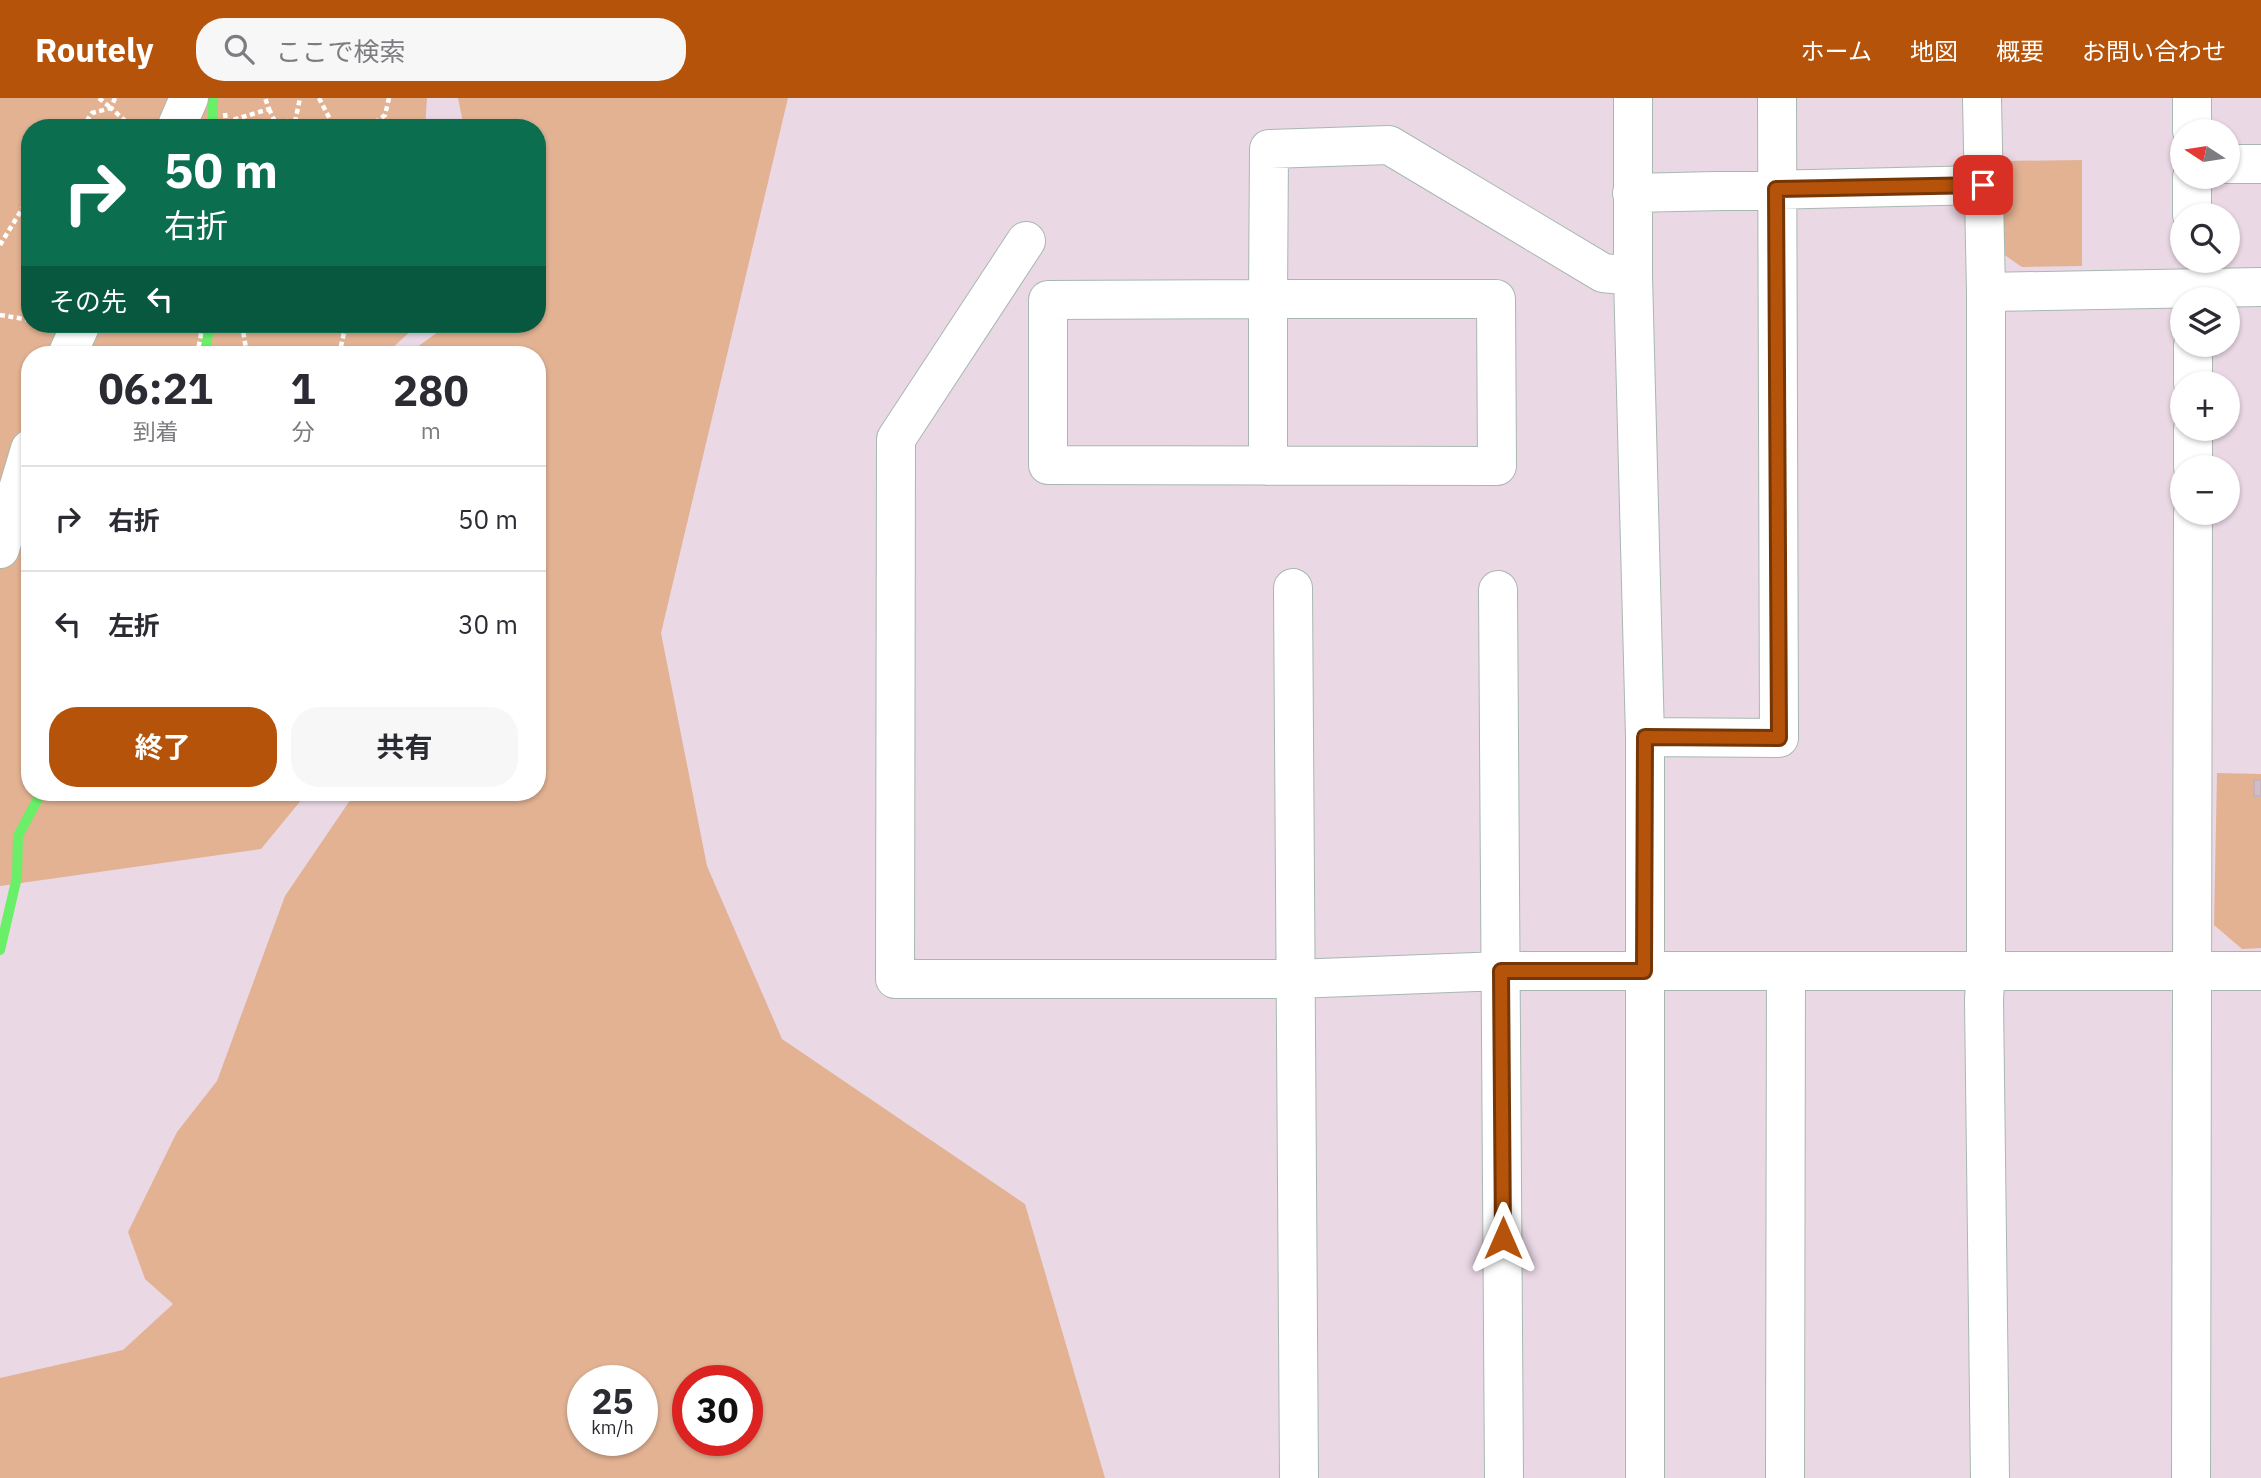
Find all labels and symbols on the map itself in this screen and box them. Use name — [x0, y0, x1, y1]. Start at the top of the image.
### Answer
north arrow — [2170, 119, 2240, 189]
pin — [1953, 155, 2013, 215]
position arrow — [1466, 1201, 1540, 1275]
speed limit sign: 30 — [672, 1365, 763, 1456]

